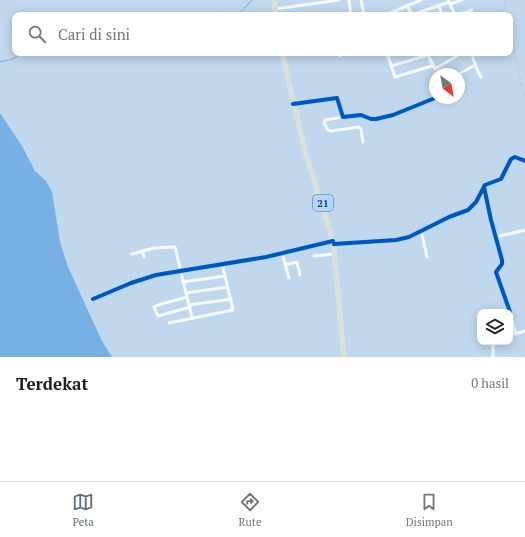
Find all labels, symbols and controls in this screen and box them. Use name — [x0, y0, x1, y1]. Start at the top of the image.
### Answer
search box — [12, 12, 513, 56]
icon: search — [26, 23, 48, 45]
text: Cari di sini — [58, 24, 130, 44]
north arrow — [429, 68, 465, 104]
road number: 21 — [313, 195, 333, 211]
map controls — [477, 309, 513, 345]
button: layers — [477, 309, 513, 345]
text: Terdekat — [16, 372, 88, 395]
text: 0 hasil — [471, 374, 509, 392]
tab: Peta — [72, 491, 94, 529]
tab: Rute — [239, 491, 261, 529]
tab: Disimpan — [406, 491, 453, 529]

